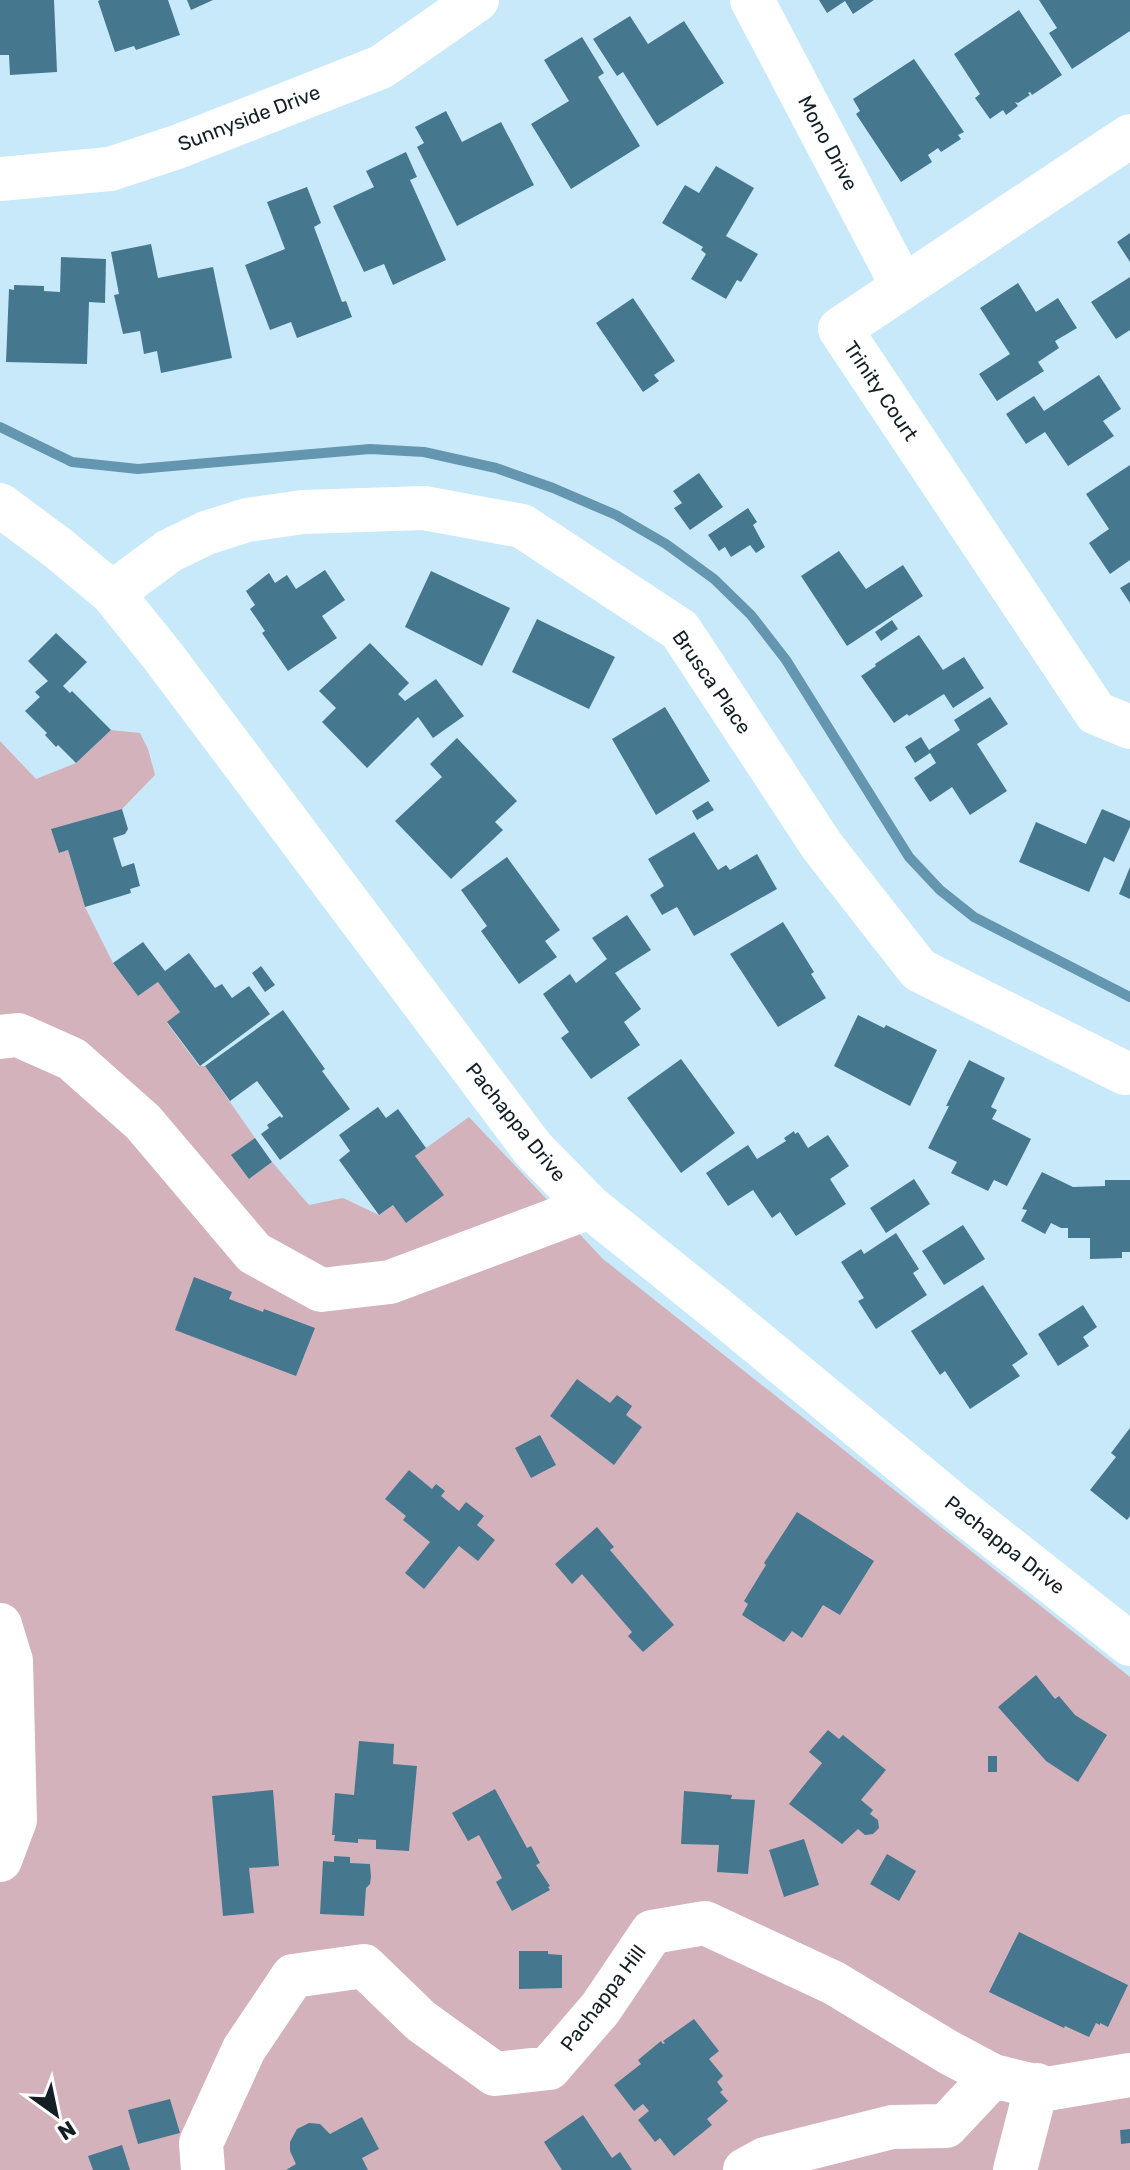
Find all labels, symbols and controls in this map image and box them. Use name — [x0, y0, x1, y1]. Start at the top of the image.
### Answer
street label: Sunnyside Drive — [175, 80, 323, 156]
street label: Mono Drive — [793, 91, 863, 195]
street label: Trinity Court — [839, 337, 923, 445]
street label: Brusca Place — [667, 625, 757, 739]
street label: Pachappa Drive — [461, 1058, 571, 1186]
street label: Pachappa Drive — [940, 1491, 1070, 1599]
street label: Pachappa Hill — [555, 1940, 651, 2056]
north arrow — [16, 2074, 96, 2154]
text: N — [53, 2115, 81, 2146]

